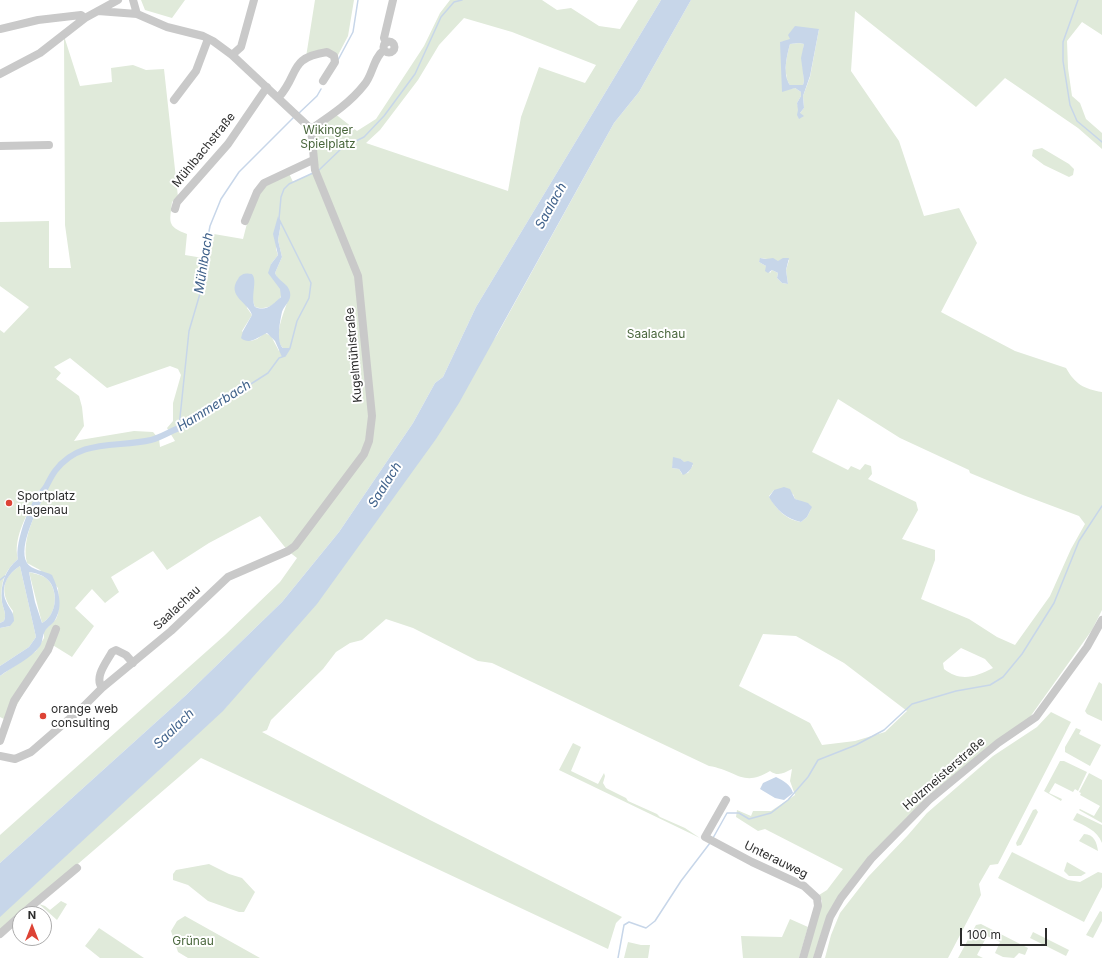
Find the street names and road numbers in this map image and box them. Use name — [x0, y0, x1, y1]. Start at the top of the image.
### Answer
street label: Mühlbachstraße — [169, 110, 239, 190]
street label: Kugelmühlstraße — [343, 307, 365, 403]
street label: Saalachau — [151, 583, 203, 633]
street label: Holzmeisterstraße — [900, 735, 988, 813]
street label: Unterauweg — [742, 838, 810, 882]

